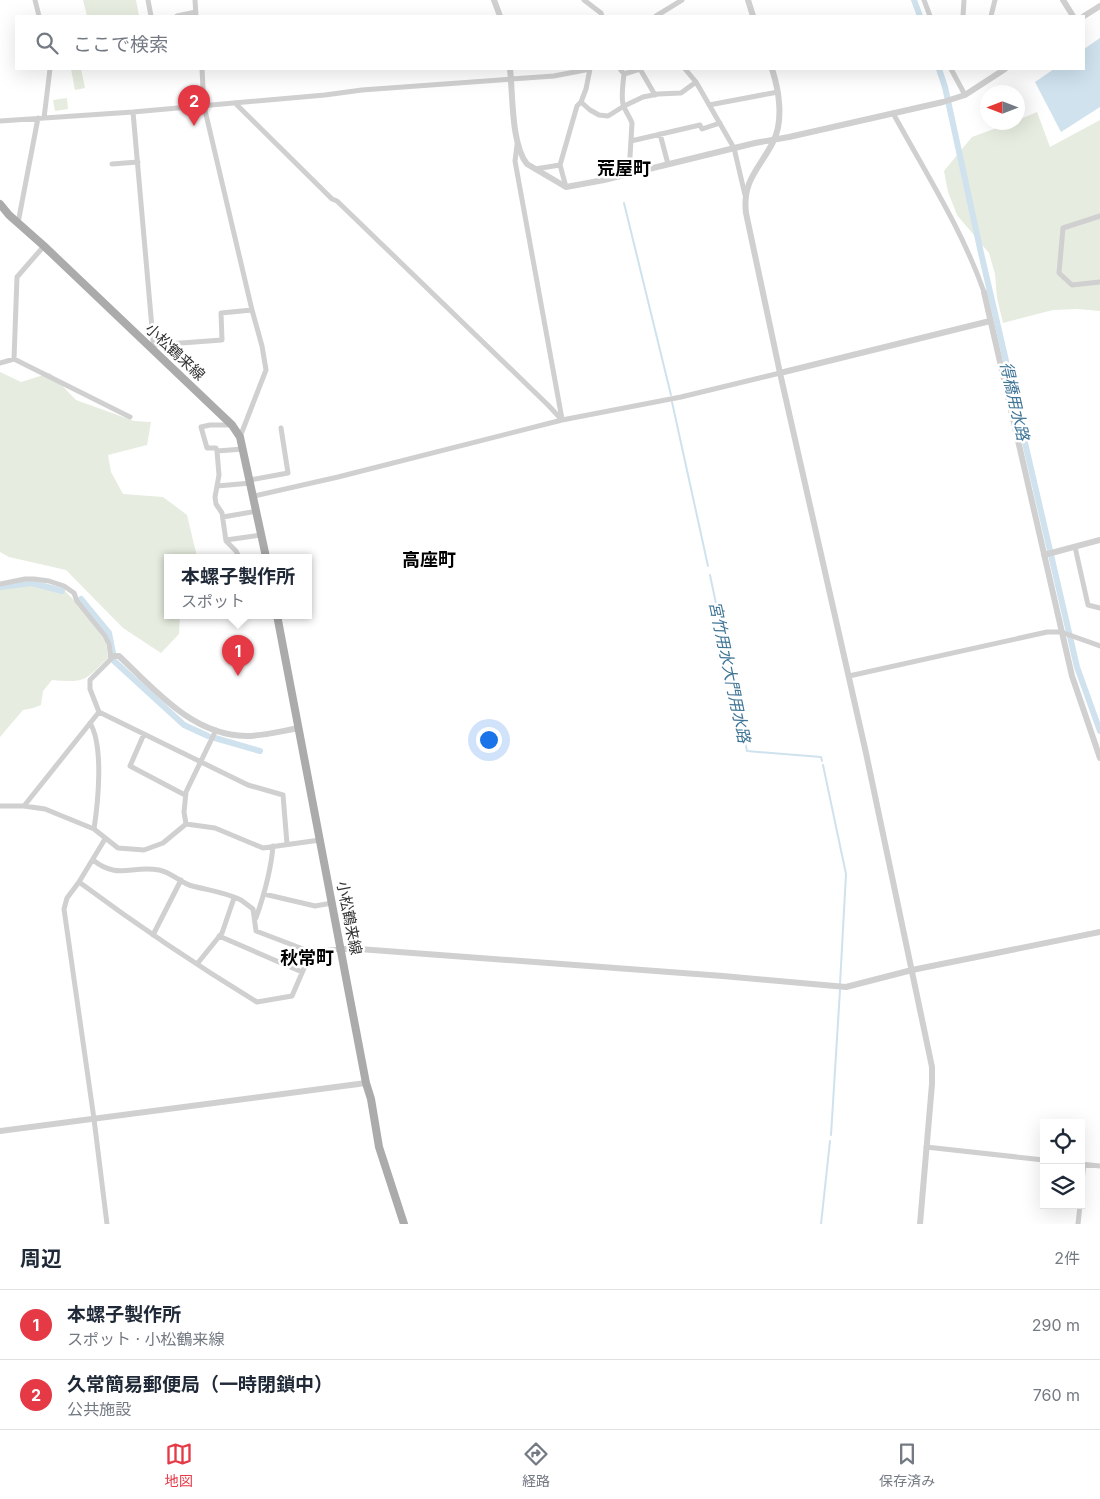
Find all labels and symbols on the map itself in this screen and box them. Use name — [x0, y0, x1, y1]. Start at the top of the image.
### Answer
pin: 2 — [178, 85, 210, 126]
north arrow — [980, 85, 1025, 130]
district label: 荒屋町 — [597, 158, 651, 179]
street label: 小松鶴来線 — [141, 319, 209, 384]
water label: 得橋用水路 — [996, 360, 1034, 444]
district label: 高座町 — [402, 549, 456, 570]
water label: 宮竹用水大門用水路 — [705, 599, 755, 746]
pin: 1 — [222, 635, 254, 676]
your location — [476, 727, 502, 753]
street label: 小松鶴来線 — [333, 879, 366, 957]
district label: 秋常町 — [280, 947, 334, 968]

